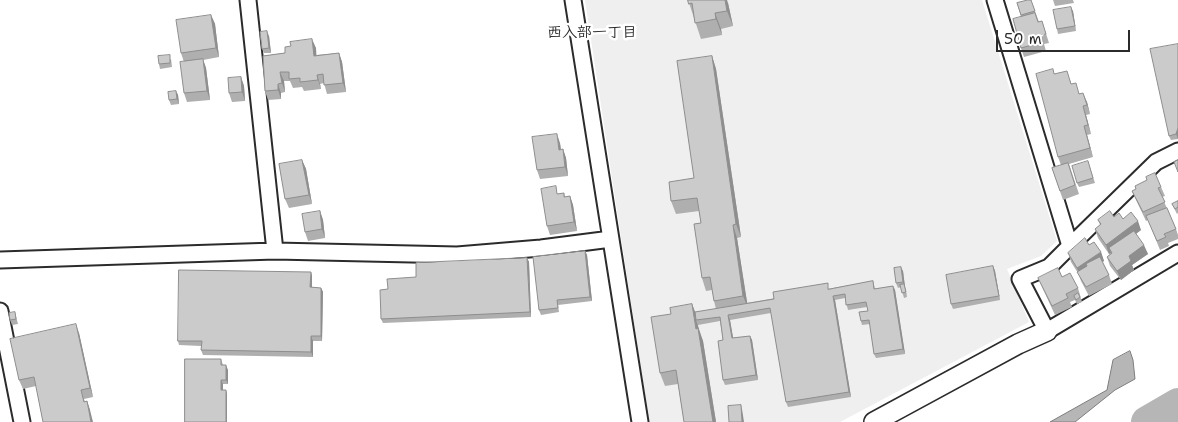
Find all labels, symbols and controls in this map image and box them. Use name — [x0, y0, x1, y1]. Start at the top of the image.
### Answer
scale bar — [998, 20, 1132, 52]
district label: 西入部一丁目 — [547, 24, 637, 42]
text: 50 m — [1004, 29, 1042, 49]

